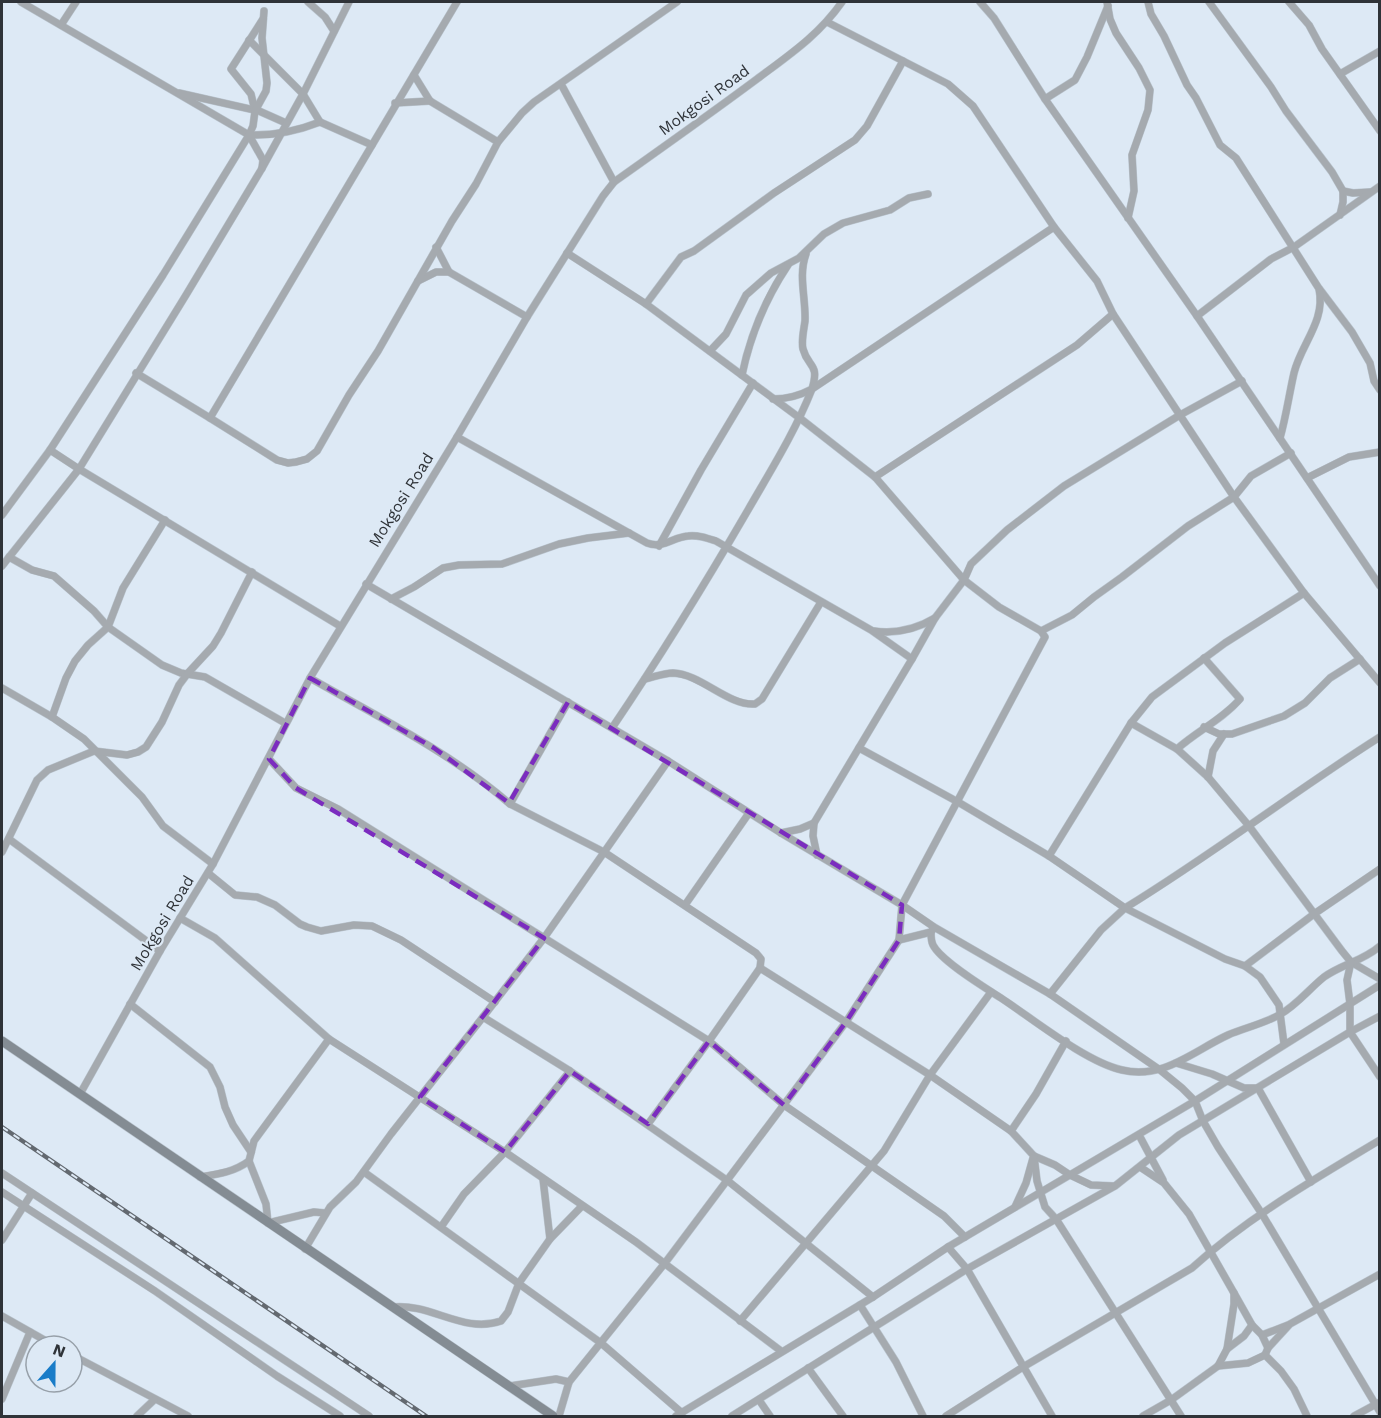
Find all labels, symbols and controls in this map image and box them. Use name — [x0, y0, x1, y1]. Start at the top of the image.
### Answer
street label: Mokgosi Road — [655, 61, 753, 139]
street label: Mokgosi Road — [364, 449, 438, 551]
street label: Mokgosi Road — [126, 872, 198, 974]
north arrow — [24, 1334, 84, 1394]
text: N — [50, 1339, 68, 1361]

